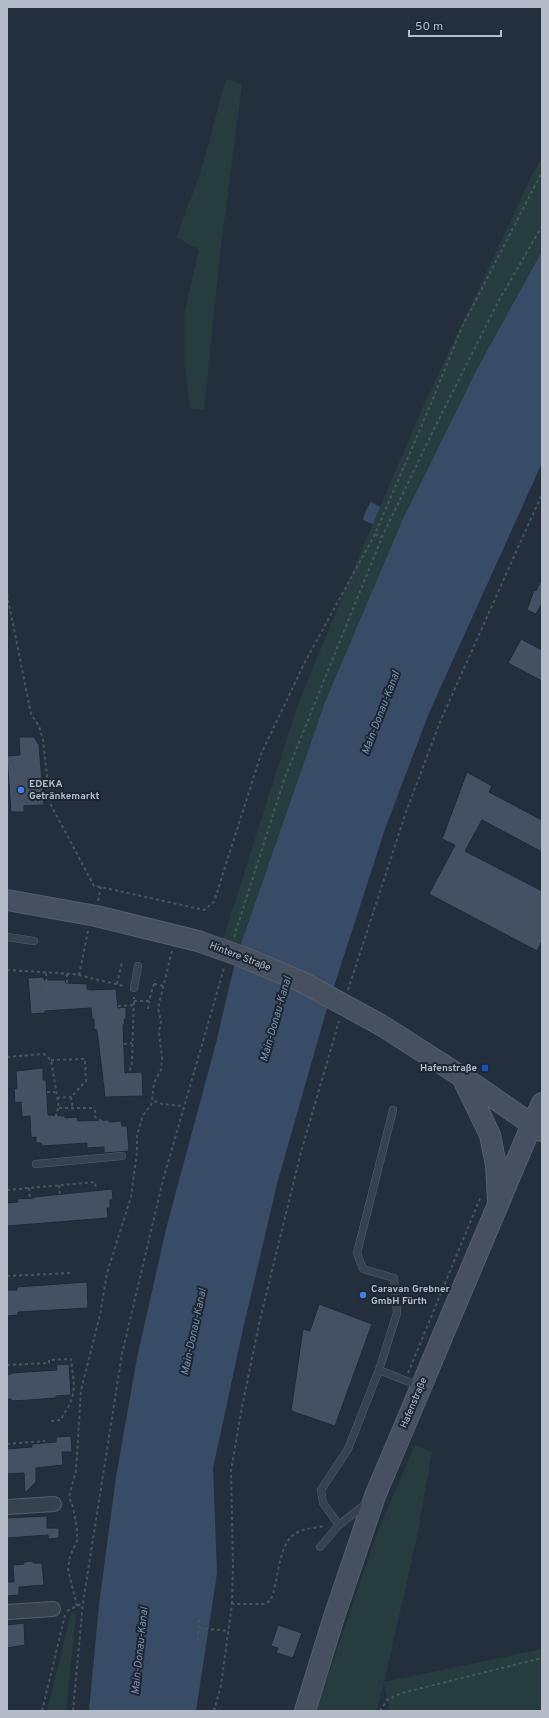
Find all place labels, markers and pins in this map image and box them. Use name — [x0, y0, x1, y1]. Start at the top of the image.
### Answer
place label: EDEKA Getränkemarkt — [29, 778, 99, 803]
marker: EDEKA Getränkemarkt — [16, 785, 26, 795]
place label: Hafenstraße — [420, 1062, 477, 1075]
marker: Hafenstraße — [480, 1063, 490, 1073]
place label: Caravan Grebner GmbH Fürth — [371, 1283, 450, 1308]
marker: Caravan Grebner GmbH Fürth — [358, 1290, 368, 1300]

